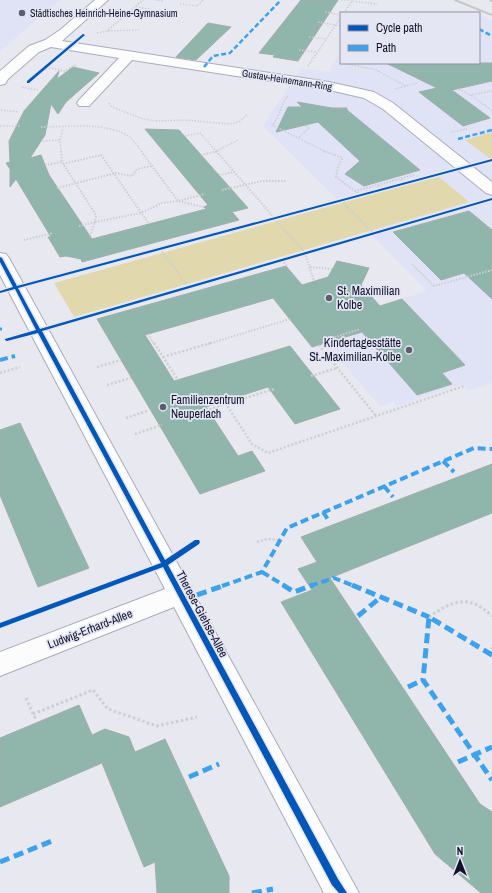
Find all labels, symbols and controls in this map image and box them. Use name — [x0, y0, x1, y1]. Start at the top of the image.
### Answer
place label: Städtisches Heinrich-Heine-Gymnasium — [30, 7, 178, 20]
marker: Städtisches Heinrich-Heine-Gymnasium — [17, 8, 27, 18]
legend — [340, 12, 480, 64]
text: Cycle path — [376, 20, 423, 36]
text: Path — [376, 40, 396, 56]
street label: Gustav-Heinemann-Ring — [241, 66, 333, 94]
place label: St. Maximilian Kolbe — [337, 283, 400, 313]
marker: St. Maximilian Kolbe — [324, 293, 334, 303]
place label: Kindertagesstätte St.-Maximilian-Kolbe — [309, 335, 401, 365]
marker: Kindertagesstätte St.-Maximilian-Kolbe — [404, 345, 414, 355]
place label: Familienzentrum Neuperlach — [171, 392, 244, 422]
marker: Familienzentrum Neuperlach — [158, 402, 168, 412]
street label: Therese-Giehse-Allee — [172, 568, 232, 660]
street label: Ludwig-Erhard-Allee — [45, 605, 135, 653]
north arrow — [440, 841, 480, 881]
text: N — [457, 844, 463, 858]

